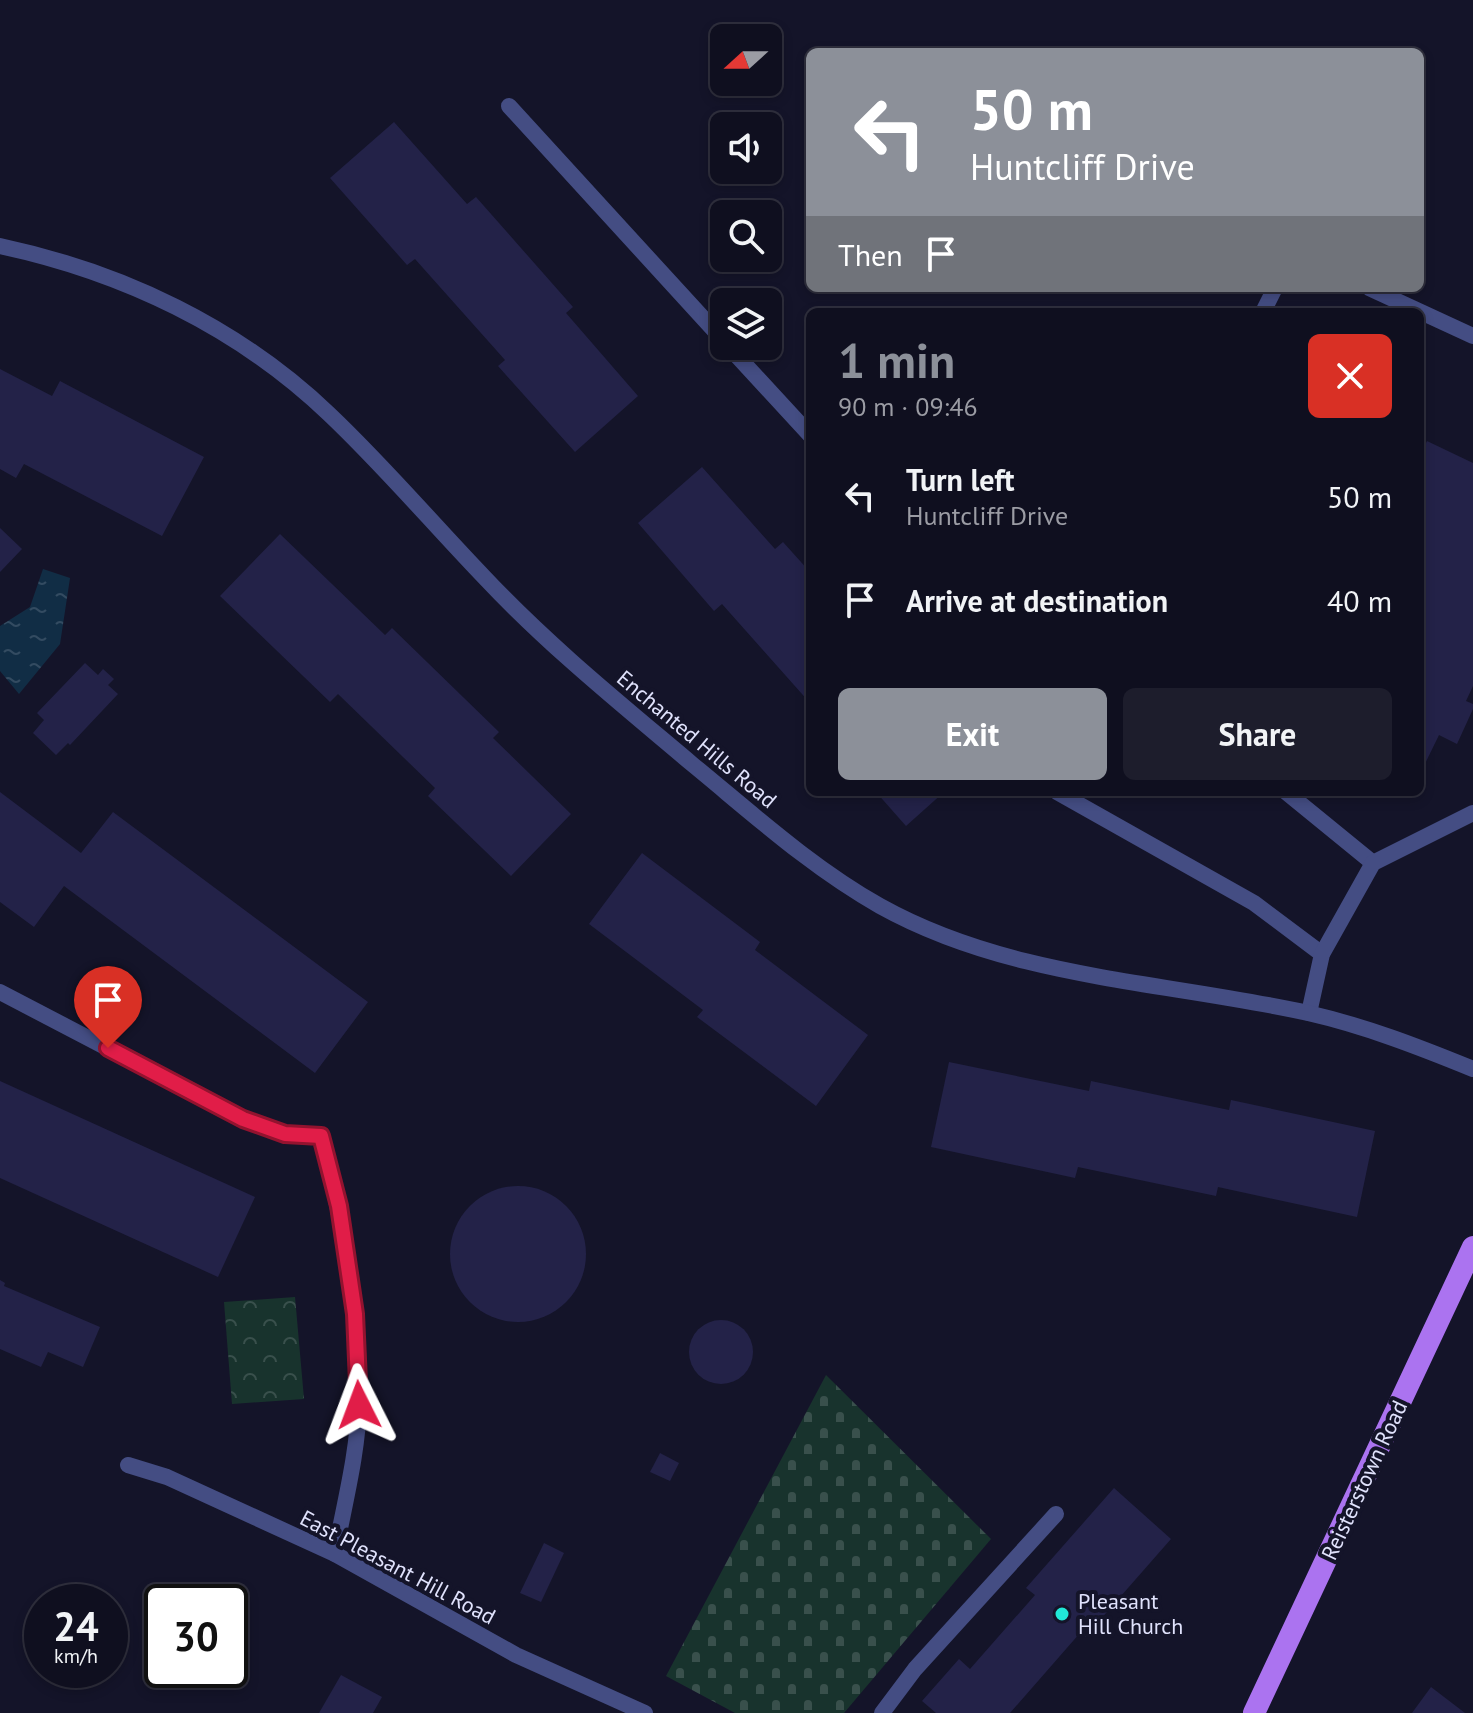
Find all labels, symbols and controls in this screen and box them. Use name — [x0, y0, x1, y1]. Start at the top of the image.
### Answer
north arrow — [710, 24, 782, 96]
map controls — [710, 24, 782, 360]
text: 50 m — [970, 73, 1093, 145]
icon: left — [838, 80, 942, 184]
button: sound — [710, 112, 782, 184]
text: Huntcliff Drive — [970, 143, 1195, 190]
button: search — [710, 200, 782, 272]
icon: arrive — [919, 232, 963, 276]
text: Then — [838, 235, 903, 274]
button: layers — [710, 288, 782, 360]
text: 1 min — [838, 329, 955, 391]
button: close — [1308, 334, 1392, 418]
text: 90 m · 09:46 — [838, 390, 978, 423]
text: Turn left — [906, 460, 1014, 499]
icon: left — [838, 474, 882, 518]
text: 50 m — [1327, 477, 1392, 516]
text: Huntcliff Drive — [906, 499, 1068, 532]
icon: arrive — [838, 578, 882, 622]
text: Arrive at destination — [906, 581, 1168, 620]
text: 40 m — [1327, 581, 1392, 620]
street label: Enchanted Hills Road — [611, 664, 783, 814]
button: Exit — [838, 688, 1107, 780]
button: Share — [1123, 688, 1392, 780]
pin — [74, 966, 142, 1048]
icon: arrive — [86, 978, 130, 1022]
position arrow — [317, 1363, 401, 1447]
street label: Reisterstown Road — [1315, 1396, 1413, 1564]
street label: East Pleasant Hill Road — [295, 1504, 501, 1630]
speed limit sign: 30 — [144, 1584, 248, 1688]
place label: Pleasant Hill Church — [1078, 1587, 1183, 1640]
text: 24 — [53, 1600, 99, 1652]
marker: Pleasant Hill Church — [1053, 1605, 1071, 1623]
text: km/h — [54, 1643, 98, 1669]

